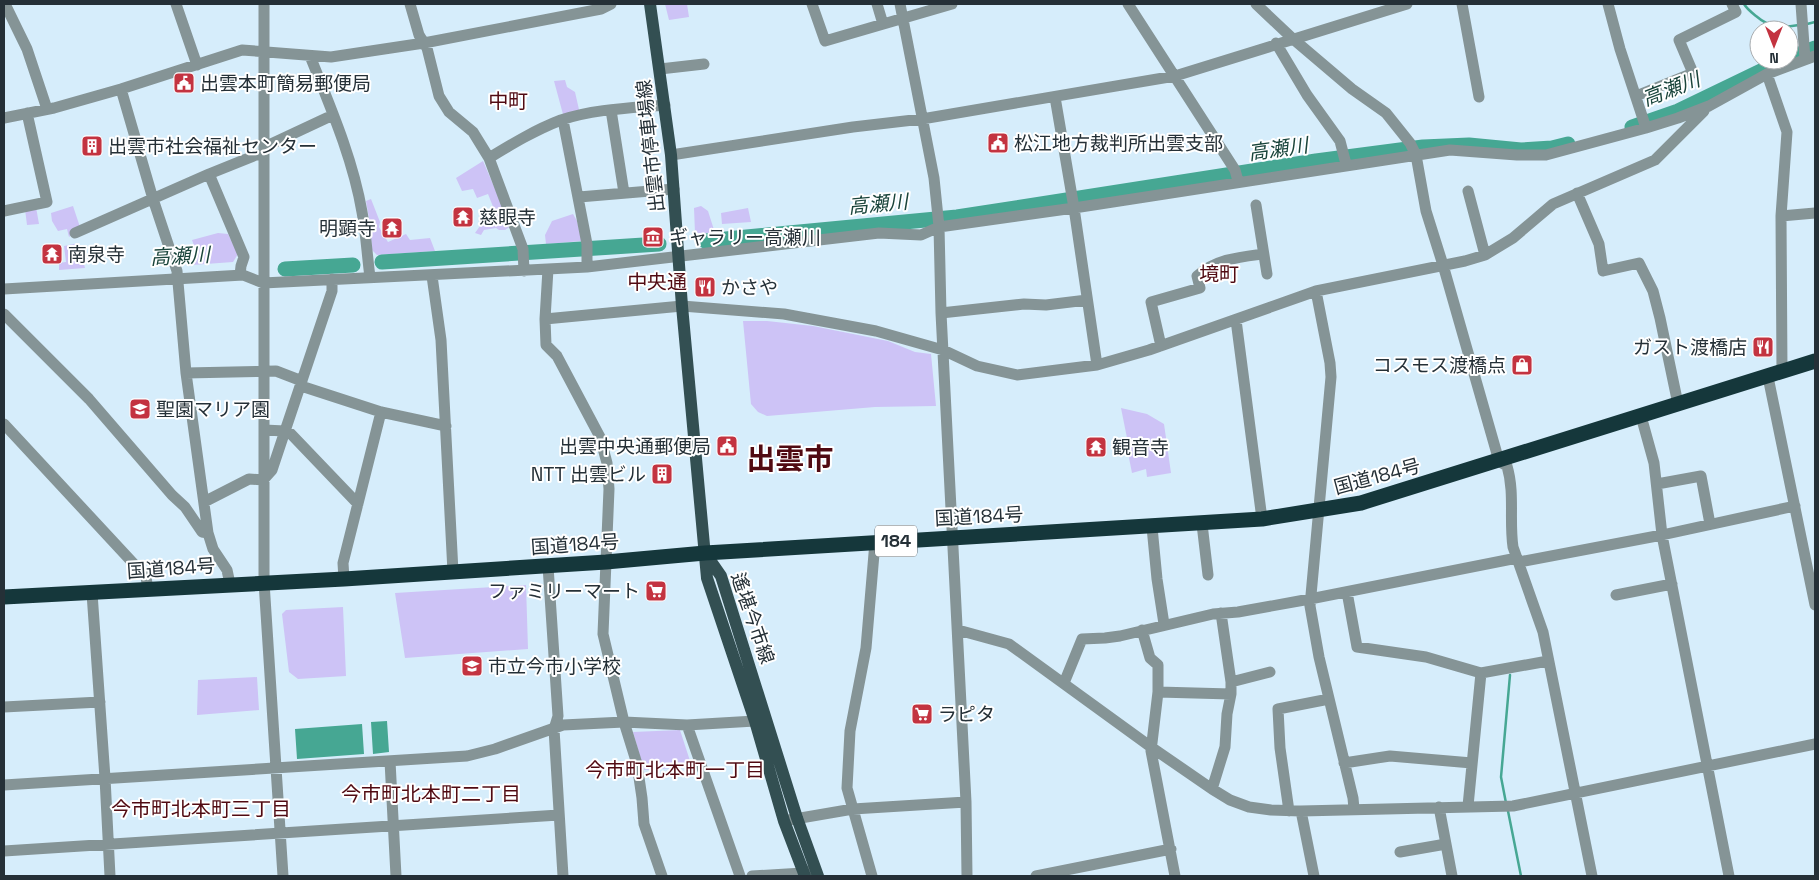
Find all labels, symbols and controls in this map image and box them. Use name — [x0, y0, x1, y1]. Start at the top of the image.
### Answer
north arrow — [1749, 20, 1799, 70]
text: N — [1769, 49, 1779, 67]
water label: 高瀬川 — [1638, 65, 1706, 112]
public building icon: 出雲本町簡易郵便局 — [172, 71, 196, 95]
place label: 出雲本町簡易郵便局 — [200, 71, 371, 96]
street label: 出雲市停車場線 — [631, 78, 670, 213]
district label: 中町 — [488, 88, 528, 114]
public building icon: 松江地方裁判所出雲支部 — [986, 131, 1010, 155]
place label: 松江地方裁判所出雲支部 — [1014, 131, 1223, 156]
water label: 高瀬川 — [1246, 132, 1311, 166]
building icon: 出雲市社会福祉センター — [80, 134, 104, 158]
place label: 出雲市社会福祉センター — [108, 134, 317, 159]
water label: 高瀬川 — [847, 188, 911, 220]
temple icon: 慈眼寺 — [451, 205, 475, 229]
place label: 慈眼寺 — [479, 205, 536, 230]
place label: 明顕寺 — [319, 216, 376, 241]
temple icon: 明顕寺 — [380, 216, 404, 240]
museum icon: ギャラリー高瀬川 — [641, 225, 665, 249]
place label: ギャラリー高瀬川 — [669, 225, 821, 250]
water label: 高瀬川 — [149, 241, 213, 271]
temple icon: 南泉寺 — [40, 242, 64, 266]
place label: 南泉寺 — [68, 242, 125, 267]
district label: 境町 — [1199, 261, 1239, 287]
district label: 中央通 — [627, 269, 687, 295]
restaurant icon: かさや — [693, 275, 717, 299]
place label: かさや — [721, 275, 778, 300]
place label: ガスト渡橋店 — [1633, 335, 1747, 360]
restaurant icon: ガスト渡橋店 — [1751, 335, 1775, 359]
place label: コスモス渡橋点 — [1373, 353, 1506, 378]
shop icon: コスモス渡橋点 — [1510, 353, 1534, 377]
school or university icon: 聖園マリア園 — [128, 397, 152, 421]
place label: 聖園マリア園 — [156, 397, 270, 422]
place label: 出雲中央通郵便局 — [559, 434, 711, 459]
public building icon: 出雲中央通郵便局 — [715, 434, 739, 458]
temple icon: 観音寺 — [1084, 435, 1108, 459]
place label: 観音寺 — [1112, 435, 1169, 460]
district label: 出雲市 — [746, 440, 834, 477]
street label: 国道184号 — [1331, 453, 1423, 500]
place label: NTT 出雲ビル — [531, 462, 646, 487]
building icon: NTT 出雲ビル — [650, 462, 674, 486]
street label: 国道184号 — [934, 502, 1024, 531]
road number: 184 — [875, 526, 917, 556]
street label: 国道184号 — [530, 529, 620, 560]
street label: 国道184号 — [126, 553, 216, 584]
street label: 遙堪今市線 — [725, 569, 780, 667]
place label: ファミリーマート — [488, 579, 640, 604]
supermarket icon: ファミリーマート — [644, 579, 668, 603]
school or university icon: 市立今市小学校 — [460, 654, 484, 678]
place label: 市立今市小学校 — [488, 654, 621, 679]
supermarket icon: ラピタ — [910, 702, 934, 726]
place label: ラピタ — [938, 702, 995, 727]
district label: 今市町北本町一丁目 — [585, 757, 765, 783]
district label: 今市町北本町二丁目 — [341, 781, 521, 807]
district label: 今市町北本町三丁目 — [111, 796, 291, 822]

